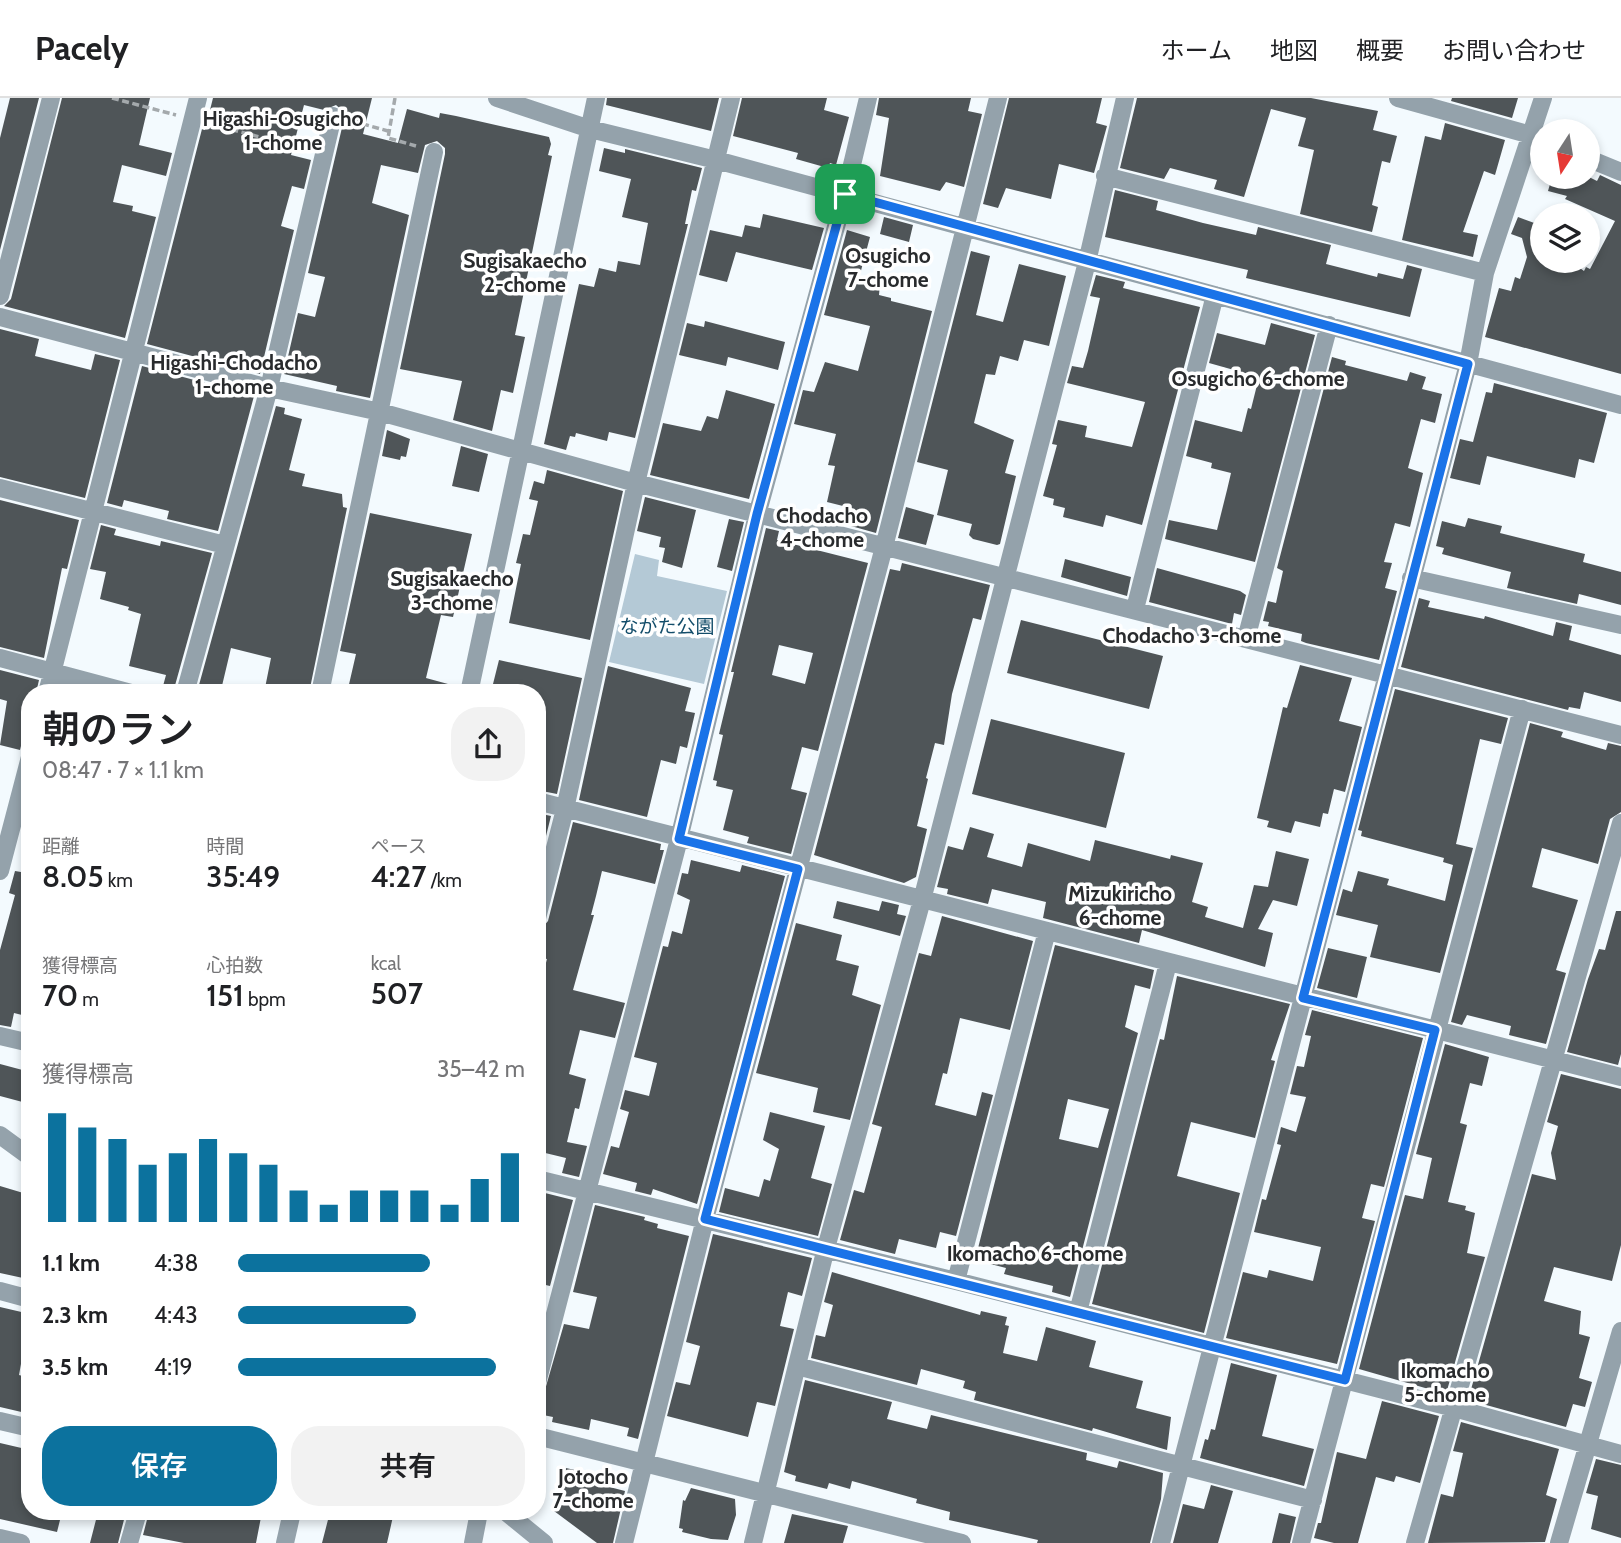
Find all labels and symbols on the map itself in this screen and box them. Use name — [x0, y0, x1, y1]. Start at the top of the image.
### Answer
district label: Higashi-Osugicho 1-chome — [203, 106, 363, 155]
north arrow — [1530, 119, 1600, 189]
pin — [815, 164, 875, 224]
district label: Osugicho 7-chome — [845, 243, 931, 292]
district label: Sugisakaecho 2-chome — [463, 248, 587, 297]
district label: Higashi-Chodacho 1-chome — [150, 350, 318, 399]
district label: Osugicho 6-chome — [1172, 366, 1345, 391]
district label: Chodacho 4-chome — [776, 503, 868, 552]
district label: Sugisakaecho 3-chome — [390, 566, 514, 615]
park label: ながた公園 — [619, 615, 715, 638]
district label: Chodacho 3-chome — [1103, 623, 1282, 648]
district label: Mizukiricho 6-chome — [1068, 881, 1172, 930]
district label: Ikomacho 6-chome — [947, 1241, 1124, 1266]
district label: Ikomacho 5-chome — [1400, 1358, 1490, 1407]
district label: Jotocho 7-chome — [552, 1464, 634, 1513]

